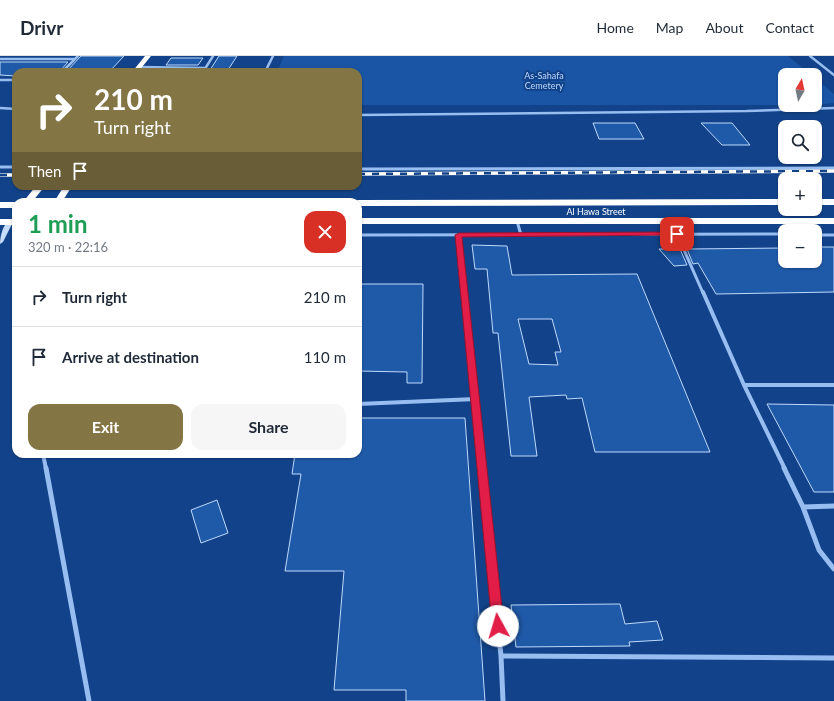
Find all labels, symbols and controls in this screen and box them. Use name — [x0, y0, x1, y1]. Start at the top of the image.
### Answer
text: Drivr — [20, 16, 63, 39]
text: Home — [596, 19, 634, 36]
text: Map — [656, 19, 683, 36]
text: About — [705, 19, 743, 36]
text: Contact — [765, 19, 814, 36]
north arrow — [778, 68, 822, 112]
map controls — [778, 68, 822, 268]
park label: As-Sahafa Cemetery — [524, 70, 564, 91]
text: 210 m — [94, 82, 173, 116]
icon: right — [28, 84, 80, 136]
text: Turn right — [94, 116, 171, 138]
button: search — [778, 120, 822, 164]
icon: arrive — [69, 160, 91, 182]
text: Then — [28, 162, 61, 180]
button: + — [778, 172, 822, 216]
street label: Al Hawa Street — [566, 206, 626, 217]
text: 1 min — [28, 209, 88, 238]
button: close — [304, 211, 346, 253]
pin — [660, 217, 694, 251]
icon: arrive — [666, 223, 688, 245]
button: − — [778, 224, 822, 268]
text: 320 m · 22:16 — [28, 239, 108, 255]
icon: right — [28, 286, 50, 308]
text: Turn right — [62, 288, 127, 306]
text: 210 m — [304, 288, 346, 306]
icon: arrive — [28, 346, 50, 368]
text: Arrive at destination — [62, 348, 199, 366]
text: 110 m — [304, 348, 346, 366]
button: Exit — [28, 404, 183, 450]
button: Share — [191, 404, 346, 450]
position arrow — [477, 605, 519, 647]

